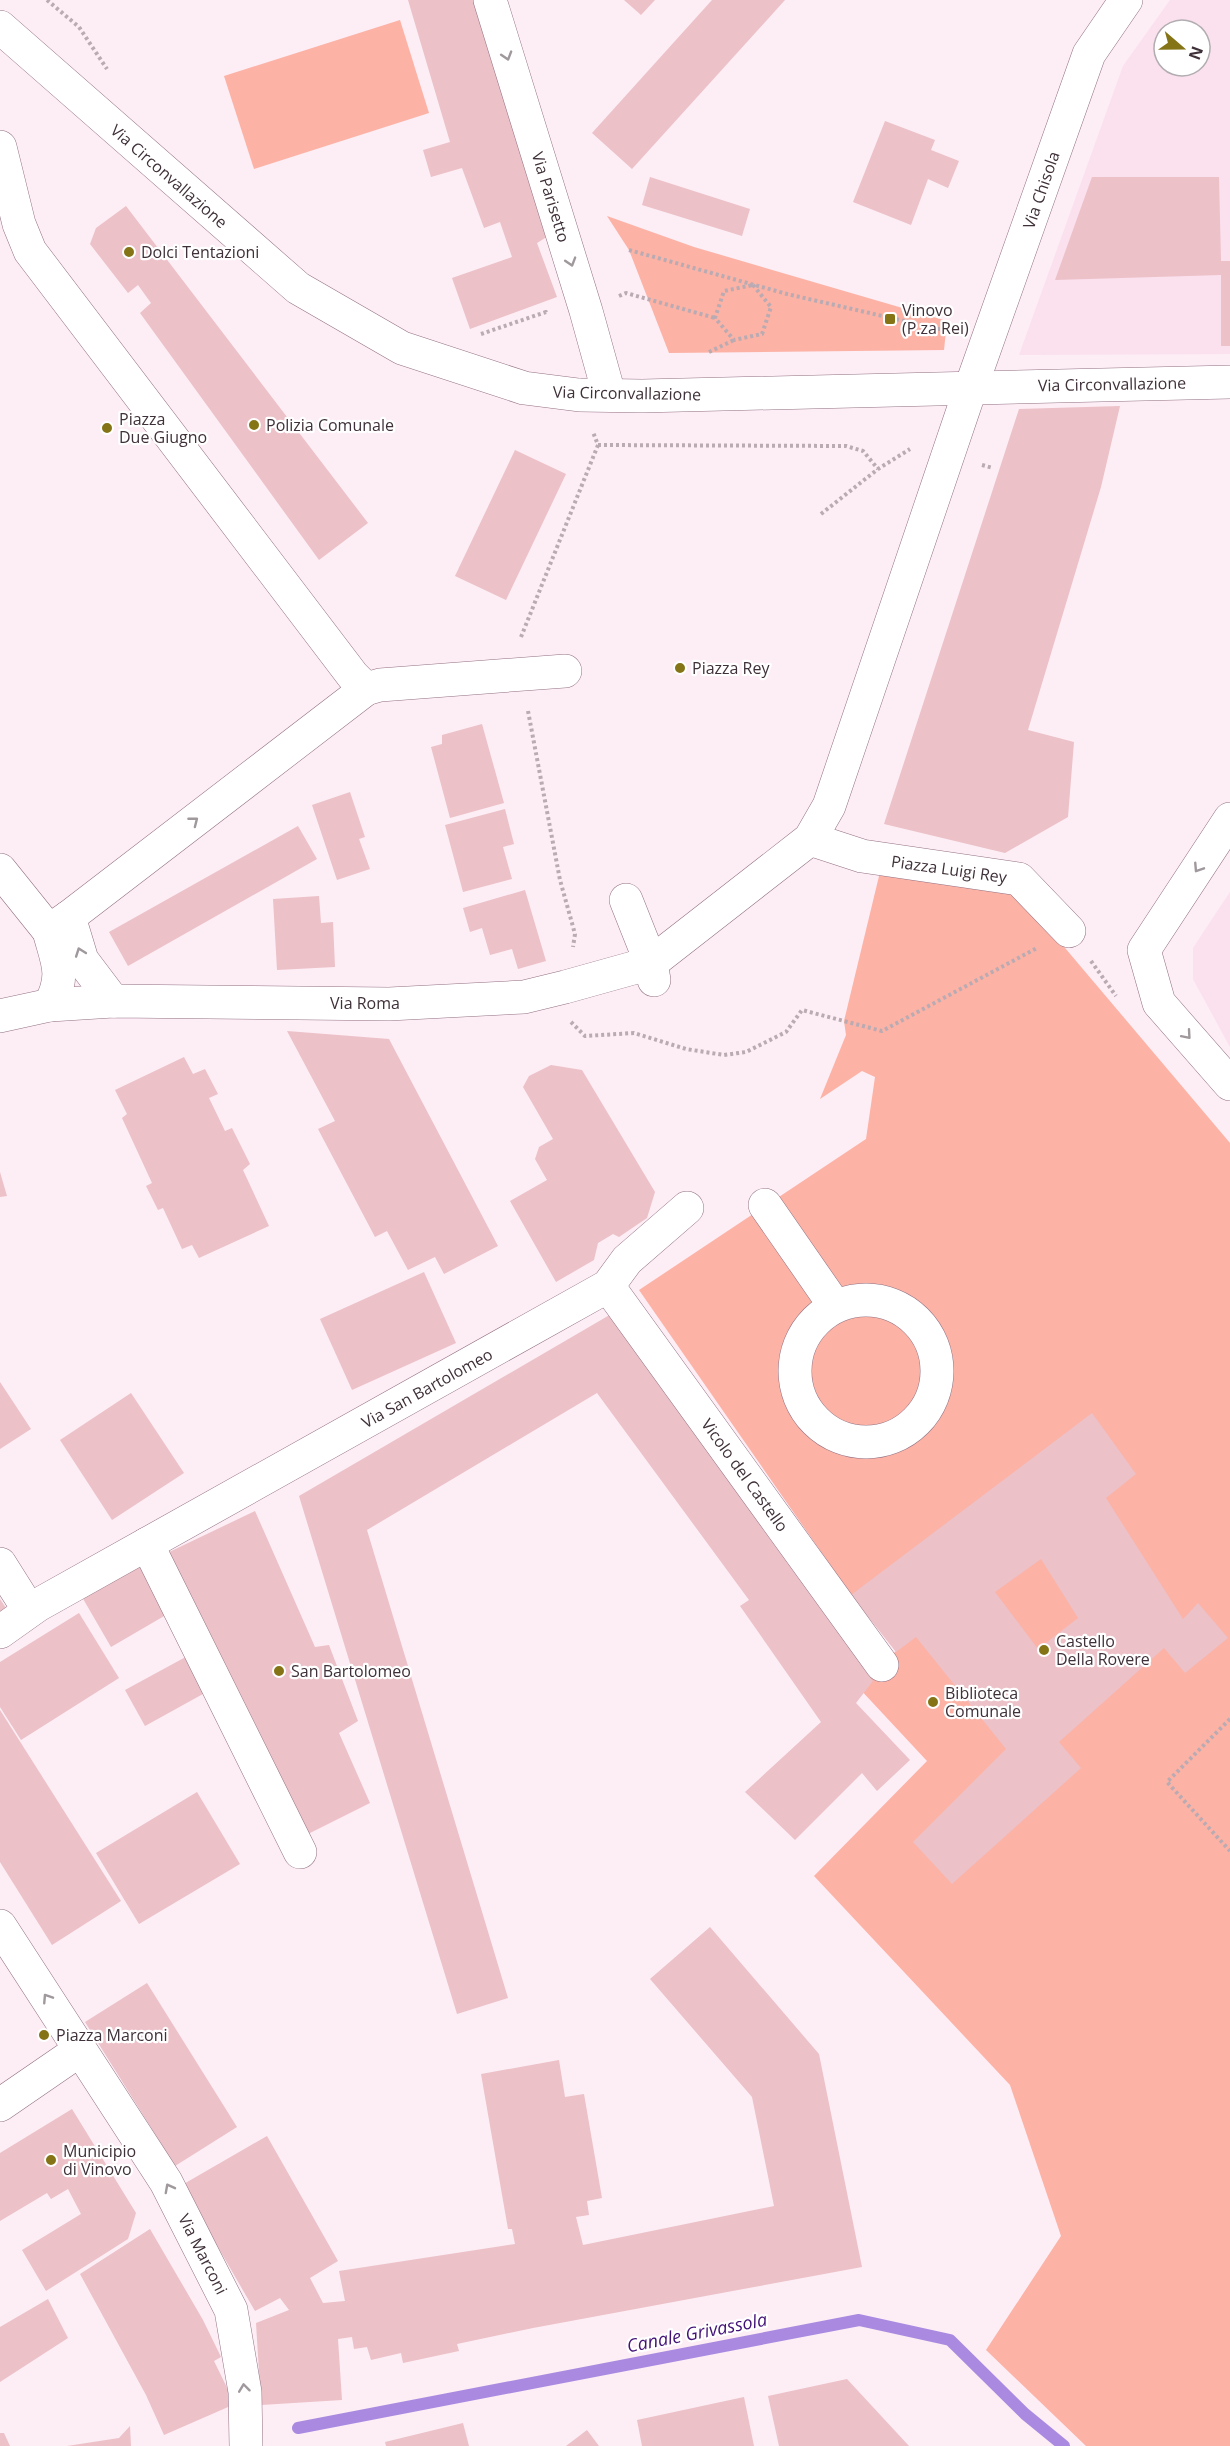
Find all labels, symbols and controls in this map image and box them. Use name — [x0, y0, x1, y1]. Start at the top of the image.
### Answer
north arrow — [1152, 18, 1212, 78]
text: N — [1184, 43, 1209, 63]
one-way arrow — [500, 50, 512, 61]
street label: Via Circonvallazione — [106, 119, 232, 233]
street label: Via Chisola — [1017, 148, 1065, 232]
street label: Via Parisetto — [527, 149, 575, 245]
place label: Dolci Tentazioni — [141, 241, 259, 263]
marker: Dolci Tentazioni — [122, 245, 136, 259]
one-way arrow — [564, 256, 576, 267]
place label: Vinovo (P.za Rei) — [902, 299, 969, 339]
marker: Vinovo (P.za Rei) — [883, 312, 897, 326]
street label: Via Circonvallazione — [1038, 372, 1186, 396]
street label: Via Circonvallazione — [553, 381, 701, 405]
place label: Piazza Due Giugno — [119, 408, 207, 448]
place label: Polizia Comunale — [266, 414, 394, 436]
marker: Polizia Comunale — [247, 418, 261, 432]
marker: Piazza Due Giugno — [100, 421, 114, 435]
place label: Piazza Rey — [692, 657, 770, 679]
marker: Piazza Rey — [673, 661, 687, 675]
one-way arrow — [187, 817, 198, 828]
street label: Piazza Luigi Rey — [890, 850, 1009, 888]
one-way arrow — [1194, 862, 1205, 873]
one-way arrow — [75, 948, 88, 958]
street label: Via Roma — [330, 992, 400, 1014]
one-way arrow — [1180, 1028, 1191, 1039]
street label: Via San Bartolomeo — [358, 1343, 496, 1433]
street label: Vicolo del Castello — [697, 1414, 793, 1536]
place label: Castello Della Rovere — [1056, 1630, 1150, 1670]
marker: Castello Della Rovere — [1037, 1643, 1051, 1657]
place label: San Bartolomeo — [291, 1660, 411, 1682]
marker: San Bartolomeo — [272, 1664, 286, 1678]
place label: Biblioteca Comunale — [945, 1682, 1021, 1722]
marker: Biblioteca Comunale — [926, 1695, 940, 1709]
one-way arrow — [43, 1994, 54, 2005]
place label: Piazza Marconi — [56, 2024, 168, 2046]
marker: Piazza Marconi — [37, 2028, 51, 2042]
place label: Municipio di Vinovo — [63, 2140, 136, 2180]
marker: Municipio di Vinovo — [44, 2153, 58, 2167]
one-way arrow — [165, 2183, 176, 2194]
street label: Via Marconi — [173, 2210, 233, 2298]
water label: Canale Grivassola — [625, 2307, 769, 2357]
one-way arrow — [238, 2383, 250, 2392]

